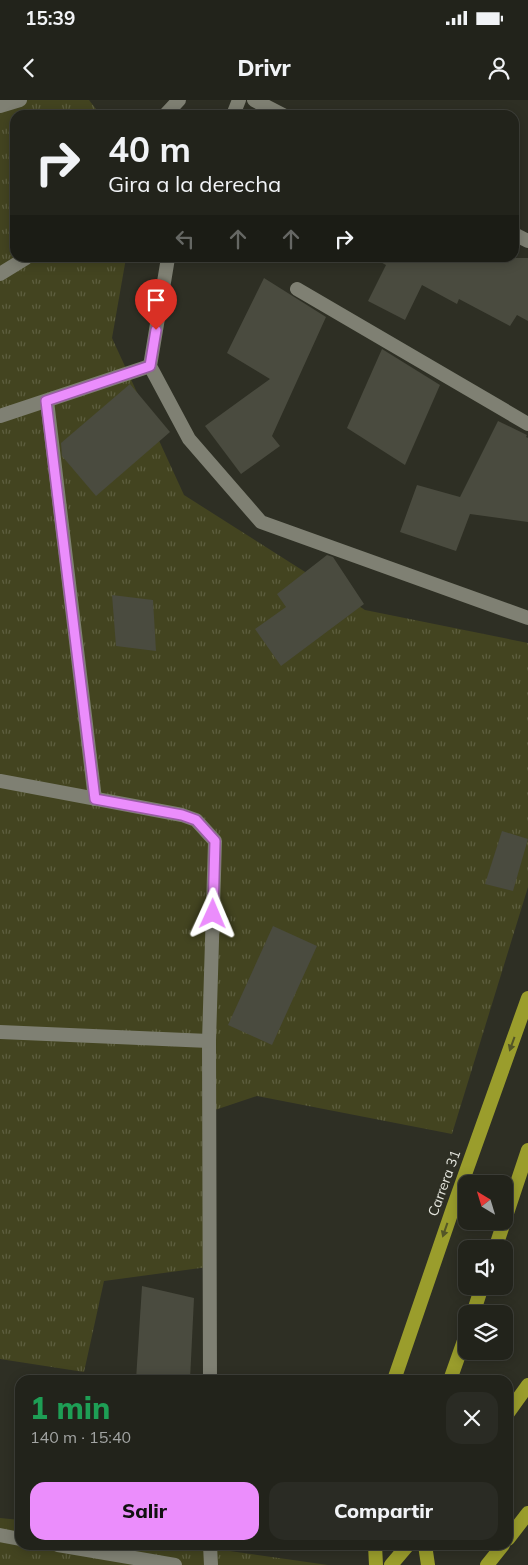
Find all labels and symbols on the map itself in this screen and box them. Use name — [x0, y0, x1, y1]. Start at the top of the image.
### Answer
pin — [135, 279, 177, 330]
position arrow — [186, 887, 238, 939]
one-way arrow — [507, 1036, 515, 1051]
street label: Carrera 31 — [424, 1147, 464, 1219]
north arrow — [458, 1175, 512, 1230]
one-way arrow — [441, 1222, 448, 1237]

